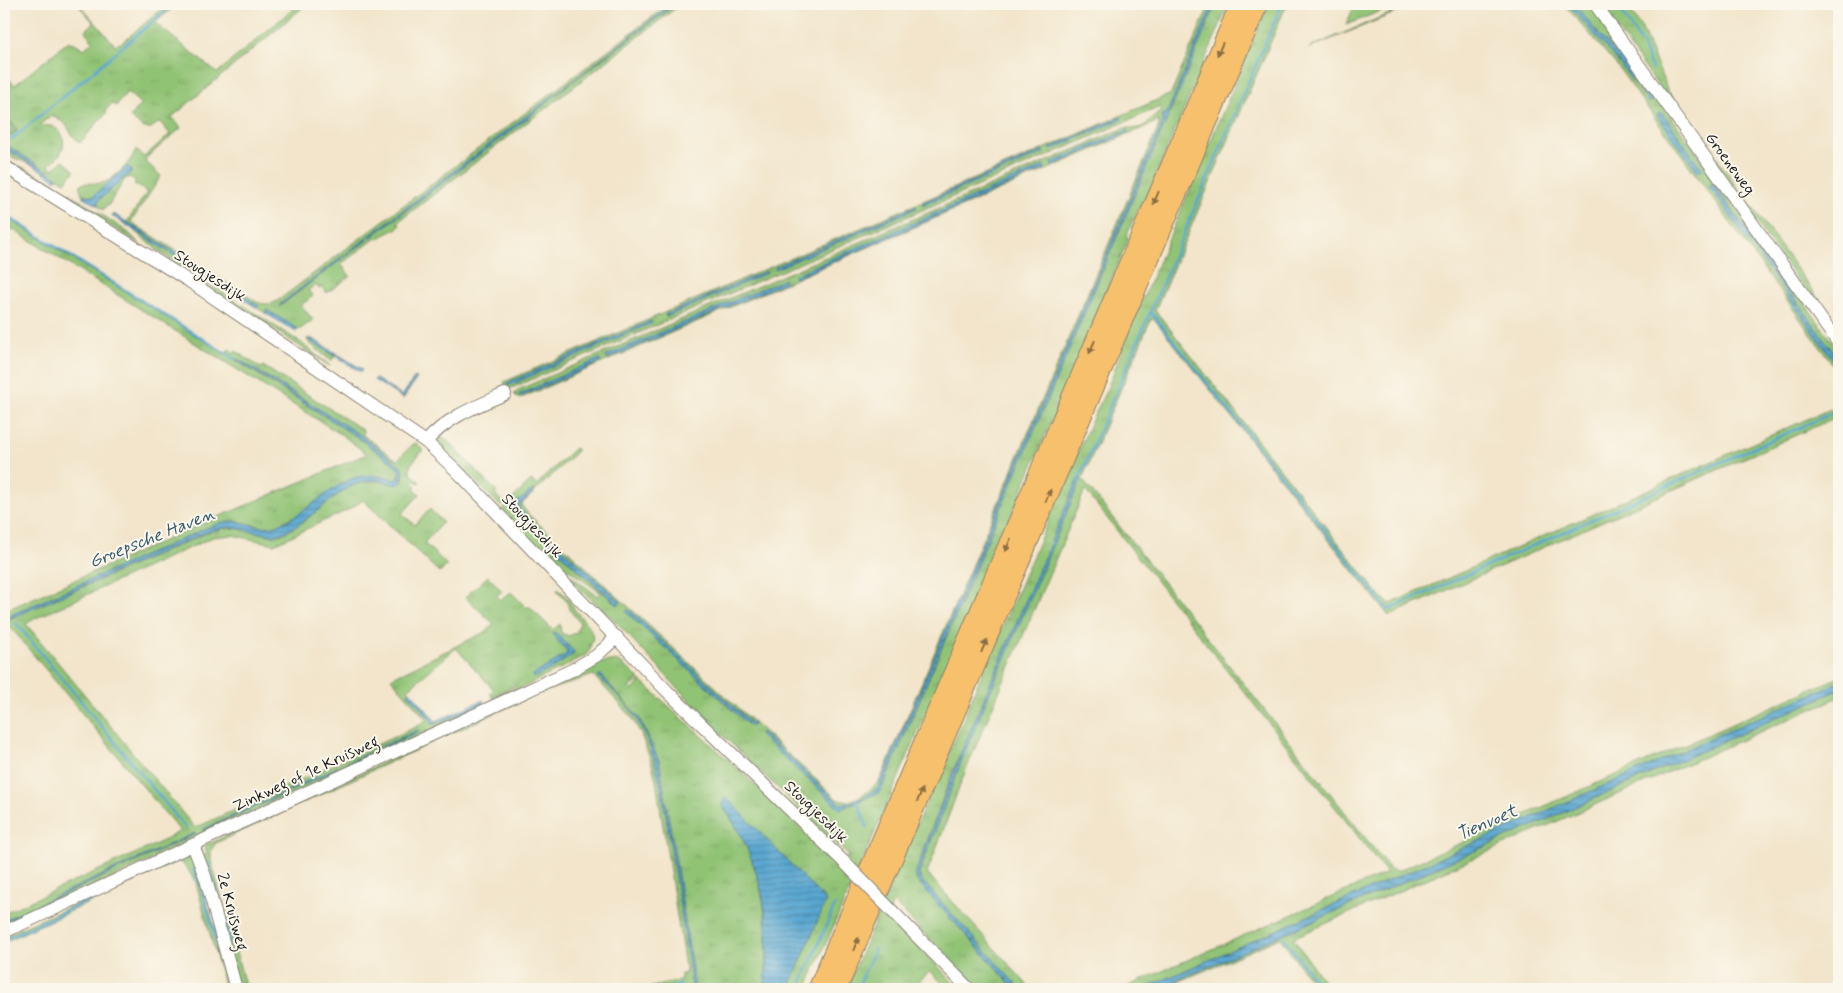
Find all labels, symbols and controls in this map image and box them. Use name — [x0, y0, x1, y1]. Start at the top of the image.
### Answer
one-way arrow — [1216, 42, 1224, 56]
street label: Groeneweg — [1699, 128, 1760, 200]
one-way arrow — [1152, 191, 1160, 205]
street label: Stougjesdijk — [170, 245, 250, 308]
one-way arrow — [1088, 340, 1096, 354]
street label: Stougjesdijk — [496, 489, 567, 564]
one-way arrow — [1044, 489, 1052, 503]
water label: Groepsche Haven — [86, 502, 218, 574]
one-way arrow — [1004, 538, 1012, 552]
one-way arrow — [980, 639, 988, 653]
street label: Zinkweg of 1e Kruisweg — [230, 731, 383, 818]
street label: Stougjesdijk — [779, 776, 853, 849]
one-way arrow — [916, 788, 924, 802]
water label: Tienvoet — [1453, 798, 1522, 847]
street label: 2e Kruisweg — [211, 871, 253, 954]
one-way arrow — [852, 937, 860, 951]

